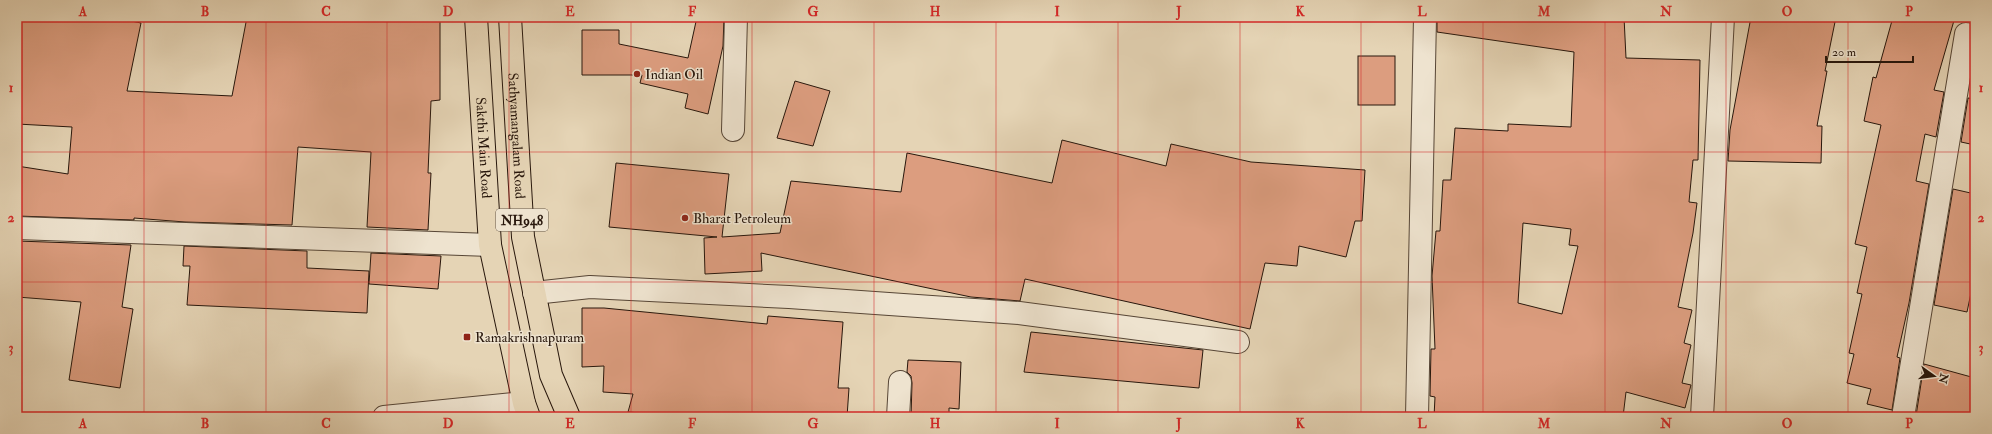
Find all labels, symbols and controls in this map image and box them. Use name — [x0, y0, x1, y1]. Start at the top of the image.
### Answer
text: A — [78, 4, 88, 20]
text: B — [201, 4, 209, 20]
text: C — [321, 4, 331, 20]
text: D — [443, 4, 454, 20]
text: E — [565, 4, 575, 20]
text: F — [688, 4, 697, 20]
text: G — [808, 4, 819, 20]
text: H — [930, 4, 941, 20]
text: I — [1054, 4, 1060, 20]
text: J — [1175, 4, 1182, 21]
text: K — [1295, 4, 1305, 20]
text: L — [1417, 4, 1427, 20]
text: M — [1537, 4, 1551, 20]
text: N — [1659, 4, 1672, 20]
text: O — [1782, 4, 1793, 20]
text: P — [1905, 4, 1913, 20]
scale bar — [1826, 38, 1913, 64]
text: 20 m — [1832, 45, 1857, 60]
place label: Indian Oil — [645, 66, 703, 83]
marker: Indian Oil — [632, 69, 642, 79]
street label: Sathyamangalam Road — [504, 72, 529, 199]
text: 1 — [9, 80, 14, 96]
text: 1 — [1979, 80, 1984, 96]
street label: Sakthi Main Road — [472, 97, 495, 199]
road number: NH948 — [496, 209, 548, 231]
text: 2 — [8, 210, 15, 226]
place label: Bharat Petroleum — [693, 210, 791, 227]
text: 2 — [1978, 210, 1985, 226]
marker: Bharat Petroleum — [680, 213, 690, 223]
place label: Ramakrishnapuram — [475, 329, 584, 347]
marker: Ramakrishnapuram — [462, 332, 472, 342]
text: 3 — [9, 340, 14, 356]
text: 3 — [1979, 340, 1984, 356]
north arrow — [1914, 356, 1954, 396]
text: N — [1935, 371, 1951, 386]
text: A — [78, 416, 88, 432]
text: B — [201, 416, 209, 432]
text: C — [321, 416, 331, 432]
text: D — [443, 416, 454, 432]
text: E — [565, 416, 575, 432]
text: F — [688, 416, 697, 432]
text: G — [808, 416, 819, 432]
text: H — [930, 416, 941, 432]
text: I — [1054, 416, 1060, 432]
text: J — [1175, 416, 1182, 433]
text: K — [1295, 416, 1305, 432]
text: L — [1417, 416, 1427, 432]
text: M — [1537, 416, 1551, 432]
text: N — [1659, 416, 1672, 432]
text: O — [1782, 416, 1793, 432]
text: P — [1905, 416, 1913, 432]

